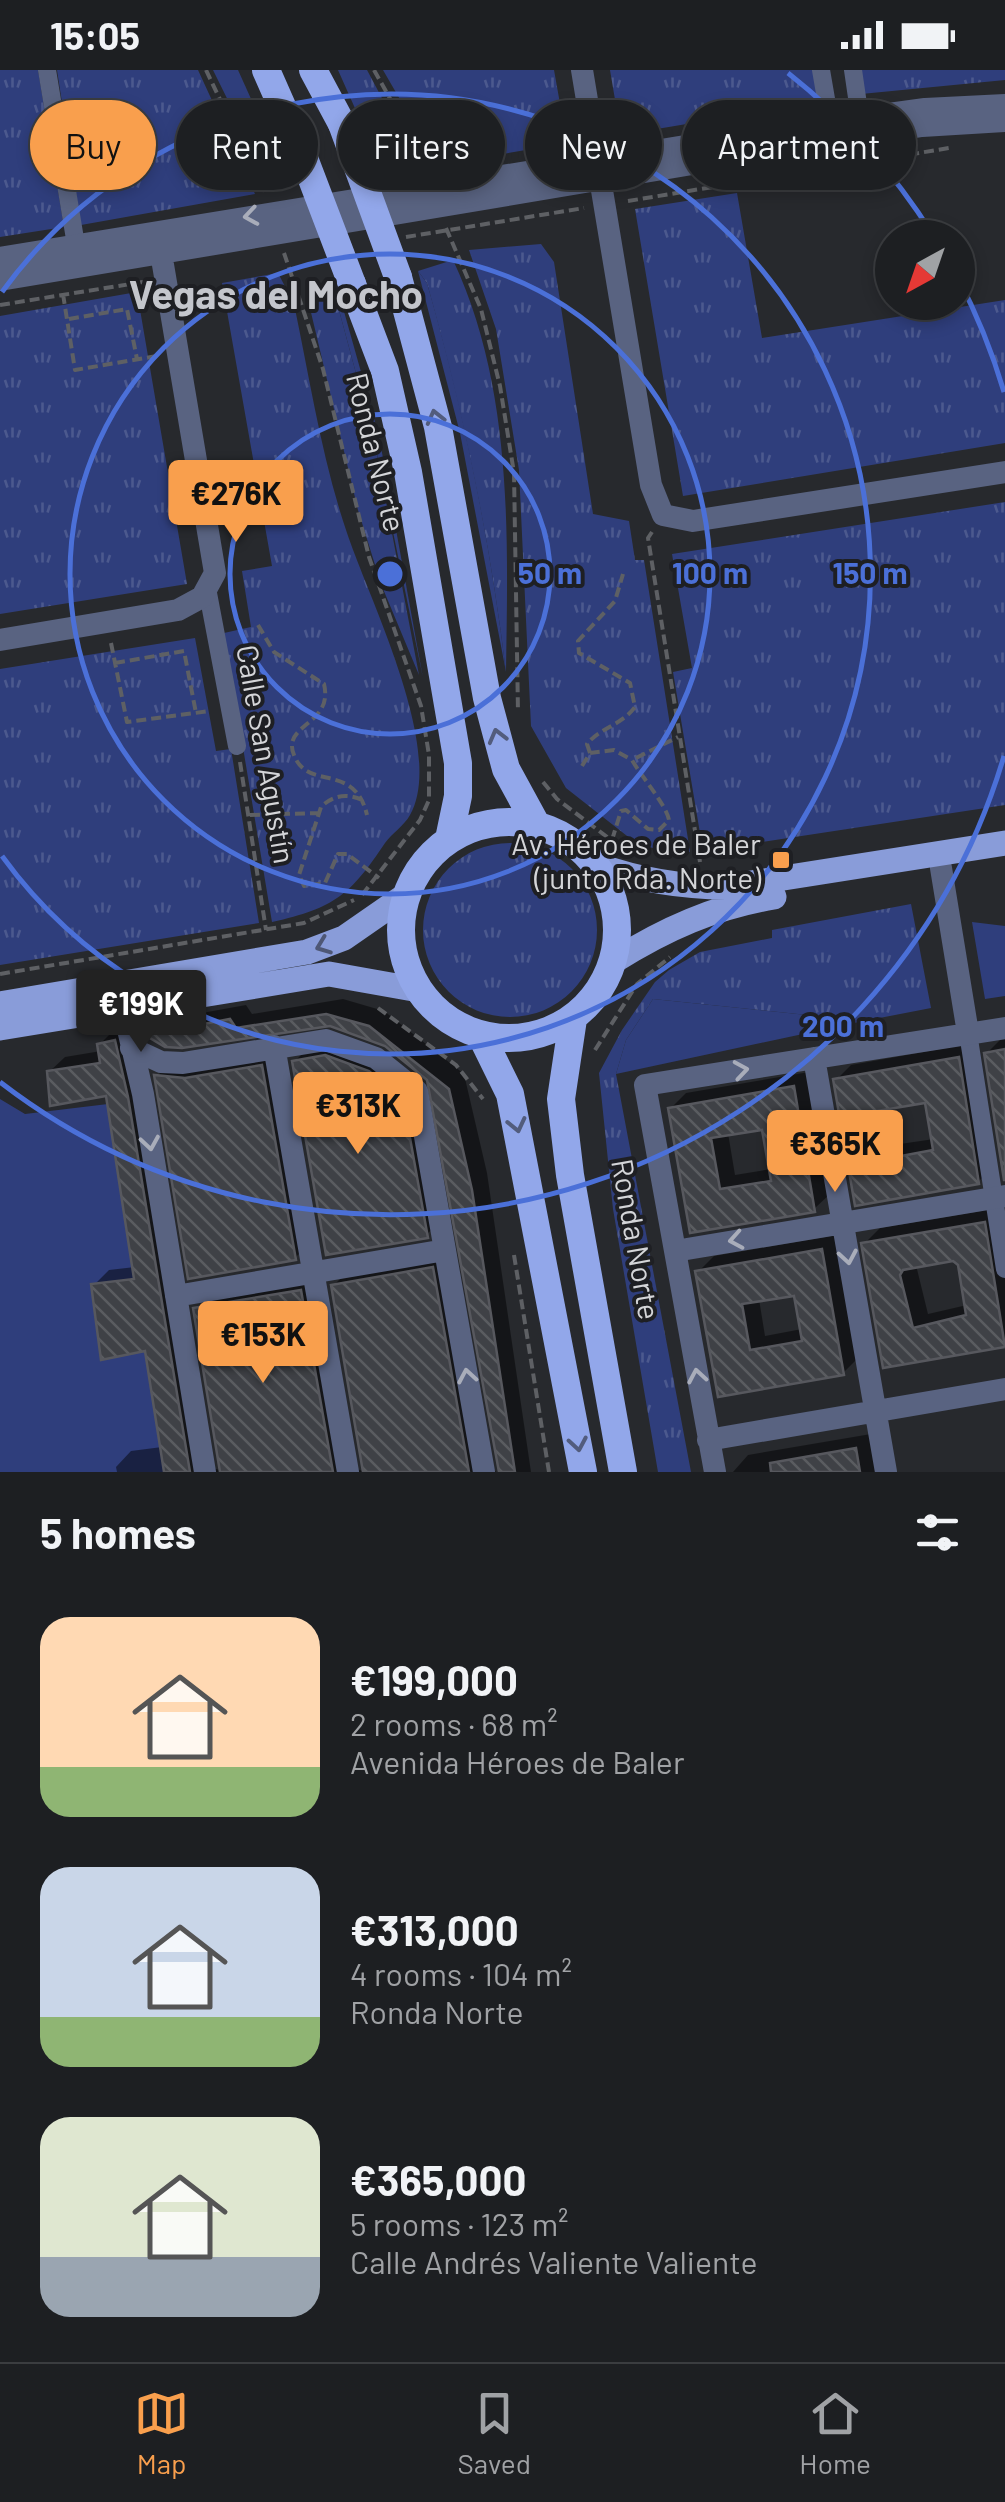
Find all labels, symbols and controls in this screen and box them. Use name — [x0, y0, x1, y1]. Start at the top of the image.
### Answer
text: 15:05 — [50, 12, 140, 58]
chip: Buy — [30, 100, 156, 190]
chip: Rent — [176, 100, 318, 190]
chip: Filters — [338, 100, 505, 190]
chip: New — [525, 100, 662, 190]
chip: Apartment — [682, 100, 916, 190]
one-way arrow — [243, 205, 259, 226]
north arrow — [875, 220, 975, 320]
map controls — [875, 220, 975, 320]
district label: Vegas del Mocho — [129, 269, 423, 317]
street label: Ronda Norte — [340, 369, 414, 535]
one-way arrow — [426, 409, 447, 426]
pin: €276K — [166, 460, 306, 545]
text: €276K — [190, 473, 282, 511]
text: 50 m — [518, 554, 582, 590]
text: 100 m — [672, 554, 748, 590]
text: 150 m — [833, 554, 907, 590]
centre of rings — [372, 556, 408, 592]
street label: Calle San Agustín — [230, 642, 304, 866]
one-way arrow — [488, 728, 509, 745]
place label: Av. Héroes de Baler (junto Rda. Norte) — [511, 825, 761, 895]
marker: Av. Héroes de Baler (junto Rda. Norte) — [770, 849, 792, 871]
one-way arrow — [316, 934, 333, 955]
pin: €199K — [71, 970, 211, 1055]
text: €199K — [98, 983, 184, 1021]
text: 200 m — [802, 1007, 884, 1043]
one-way arrow — [733, 1060, 749, 1081]
pin: €313K — [288, 1072, 428, 1157]
text: €313K — [315, 1085, 401, 1123]
pin: €365K — [765, 1110, 905, 1195]
one-way arrow — [505, 1116, 526, 1133]
text: €365K — [789, 1123, 881, 1161]
one-way arrow — [139, 1135, 160, 1152]
street label: Ronda Norte — [605, 1156, 669, 1322]
one-way arrow — [728, 1229, 744, 1250]
one-way arrow — [837, 1249, 858, 1266]
pin: €153K — [193, 1301, 333, 1386]
text: €153K — [220, 1314, 306, 1352]
one-way arrow — [457, 1368, 478, 1384]
one-way arrow — [687, 1368, 708, 1384]
one-way arrow — [567, 1436, 588, 1453]
icon: filters — [910, 1505, 965, 1560]
text: 5 homes — [40, 1507, 196, 1557]
text: €199,000 — [350, 1654, 518, 1704]
icon: home — [120, 1657, 240, 1777]
text: 2 rooms · 68 m² — [350, 1704, 558, 1742]
text: Avenida Héroes de Baler — [350, 1742, 685, 1780]
text: €313,000 — [350, 1904, 519, 1954]
icon: home — [120, 1907, 240, 2027]
text: 4 rooms · 104 m² — [350, 1954, 572, 1992]
text: Ronda Norte — [350, 1992, 524, 2030]
text: €365,000 — [350, 2154, 526, 2204]
icon: home — [120, 2157, 240, 2277]
text: 5 rooms · 123 m² — [350, 2204, 569, 2242]
text: Calle Andrés Valiente Valiente — [350, 2242, 758, 2280]
tab: Map — [134, 2386, 189, 2480]
tab: Saved — [458, 2386, 531, 2480]
tab: Home — [799, 2386, 871, 2480]

